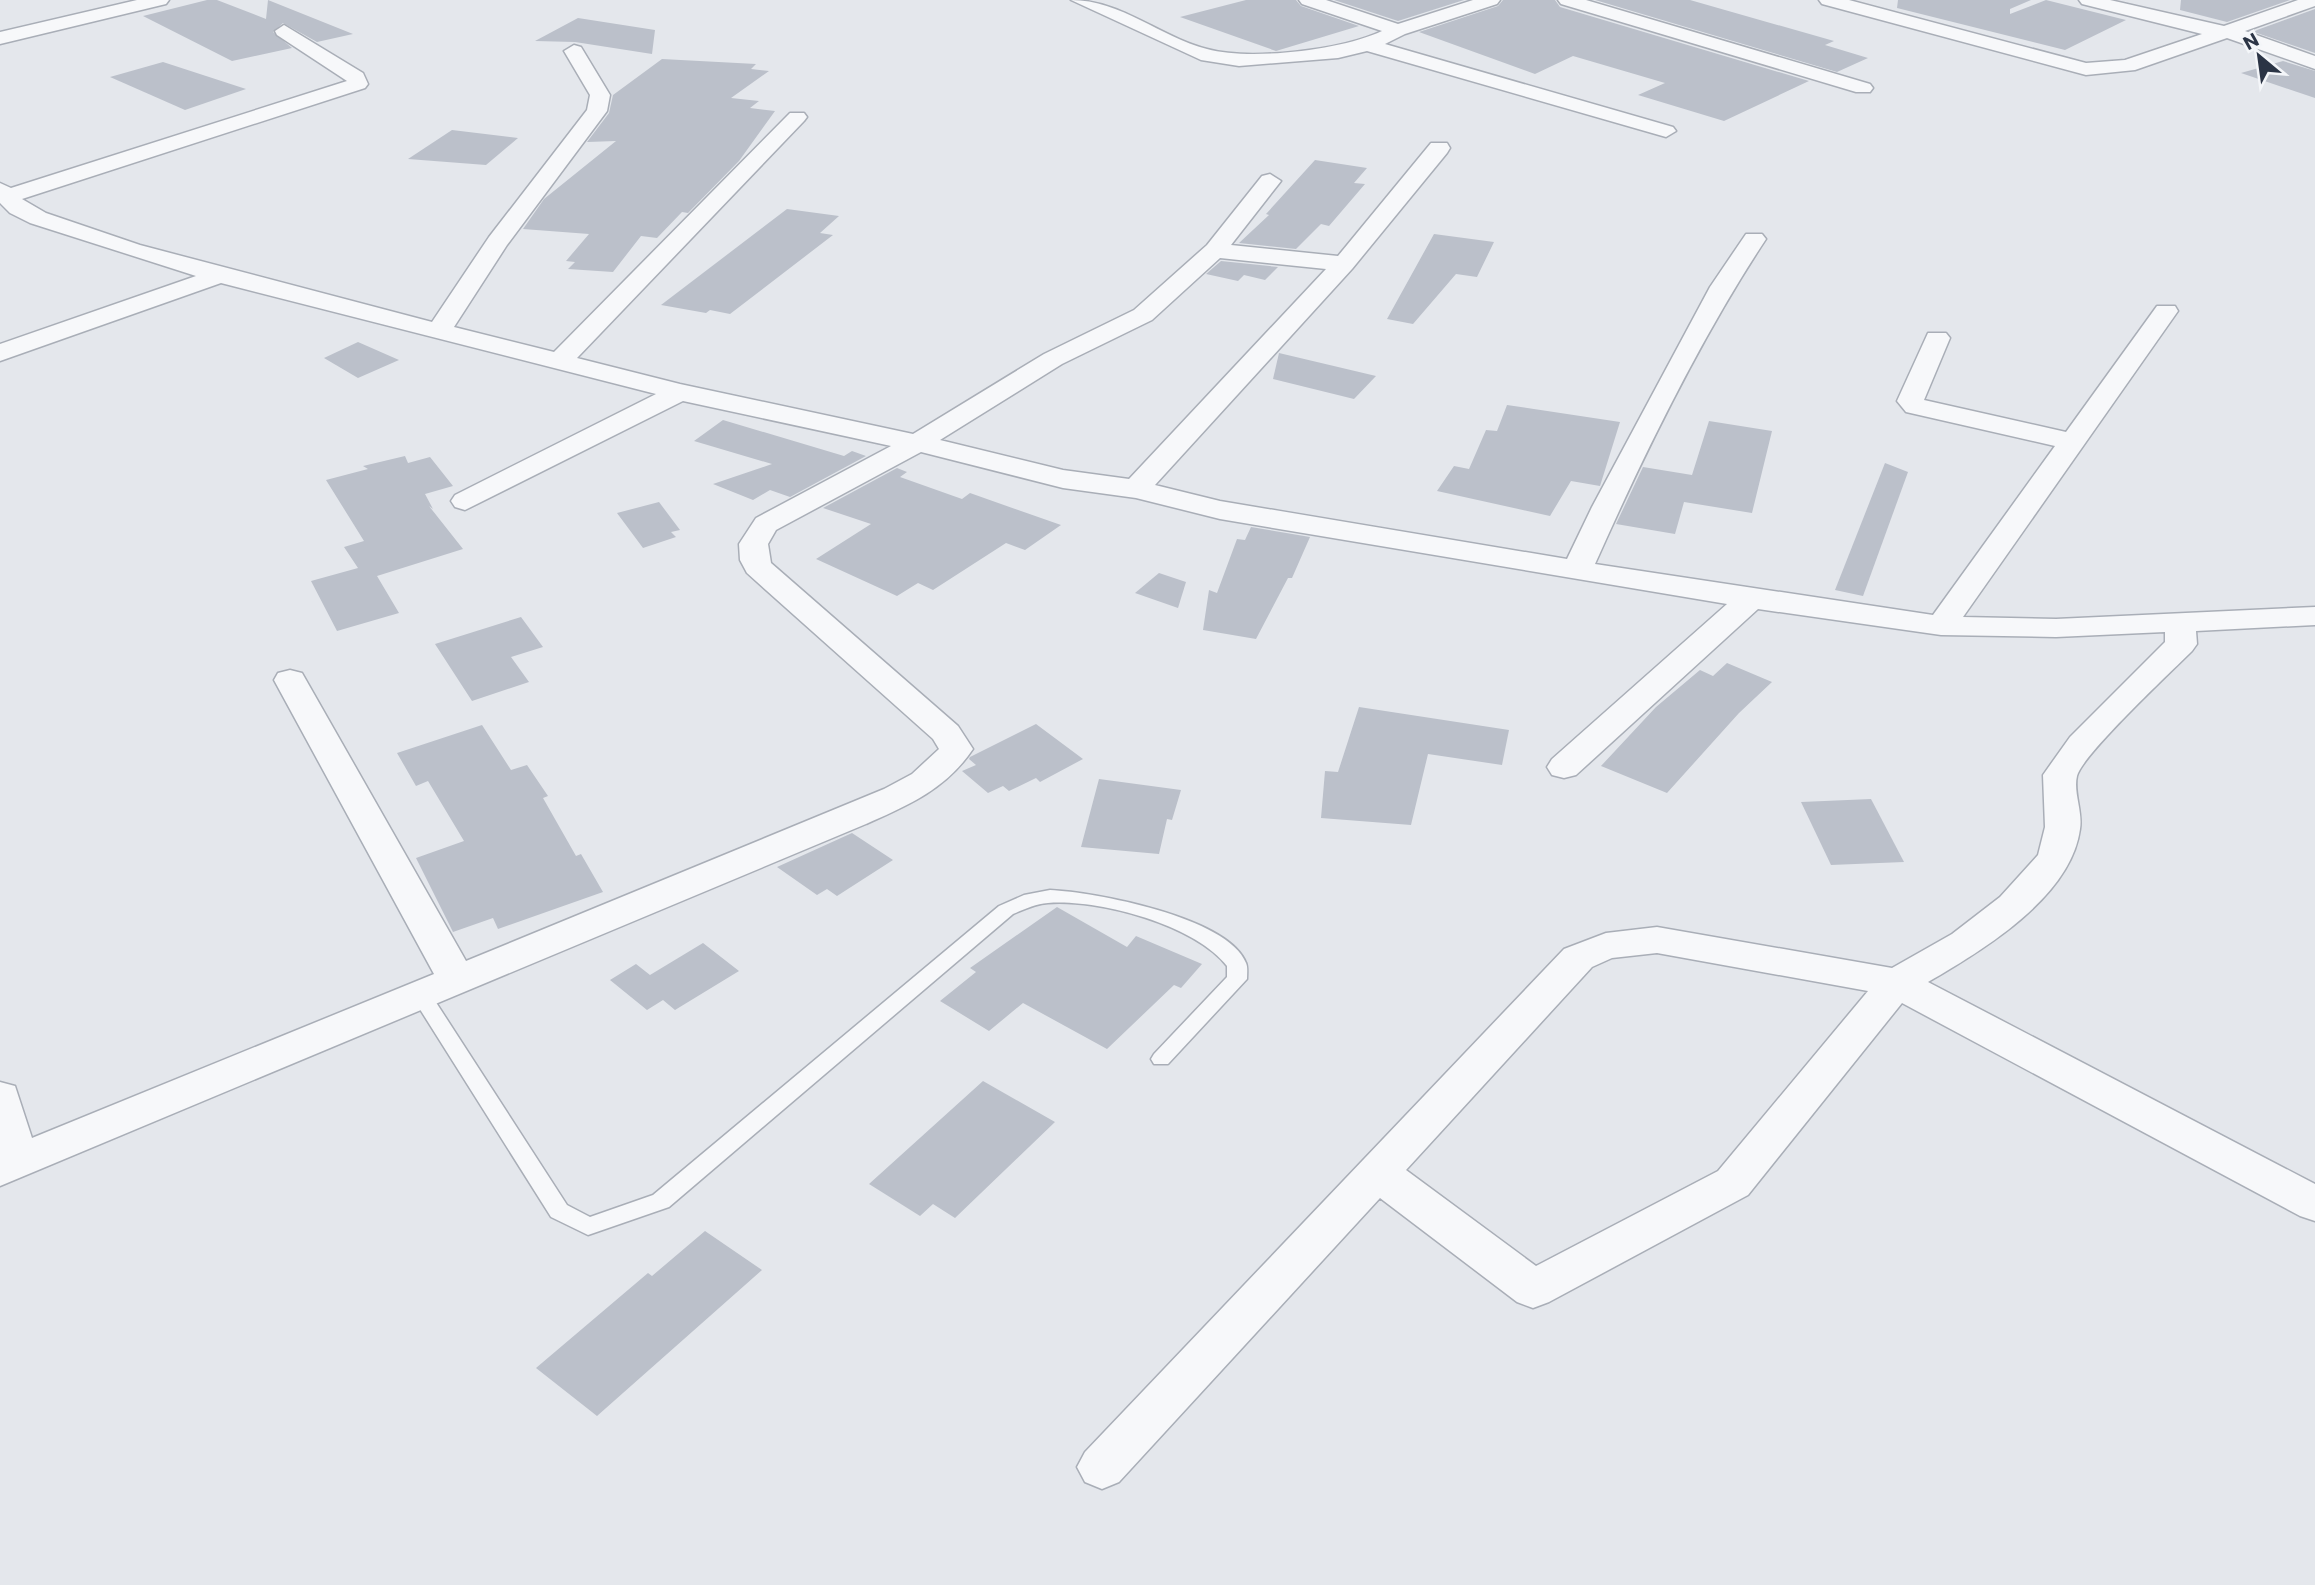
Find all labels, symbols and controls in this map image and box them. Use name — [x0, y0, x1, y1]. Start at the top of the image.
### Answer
north arrow — [2224, 21, 2294, 91]
text: N — [2239, 27, 2262, 54]

